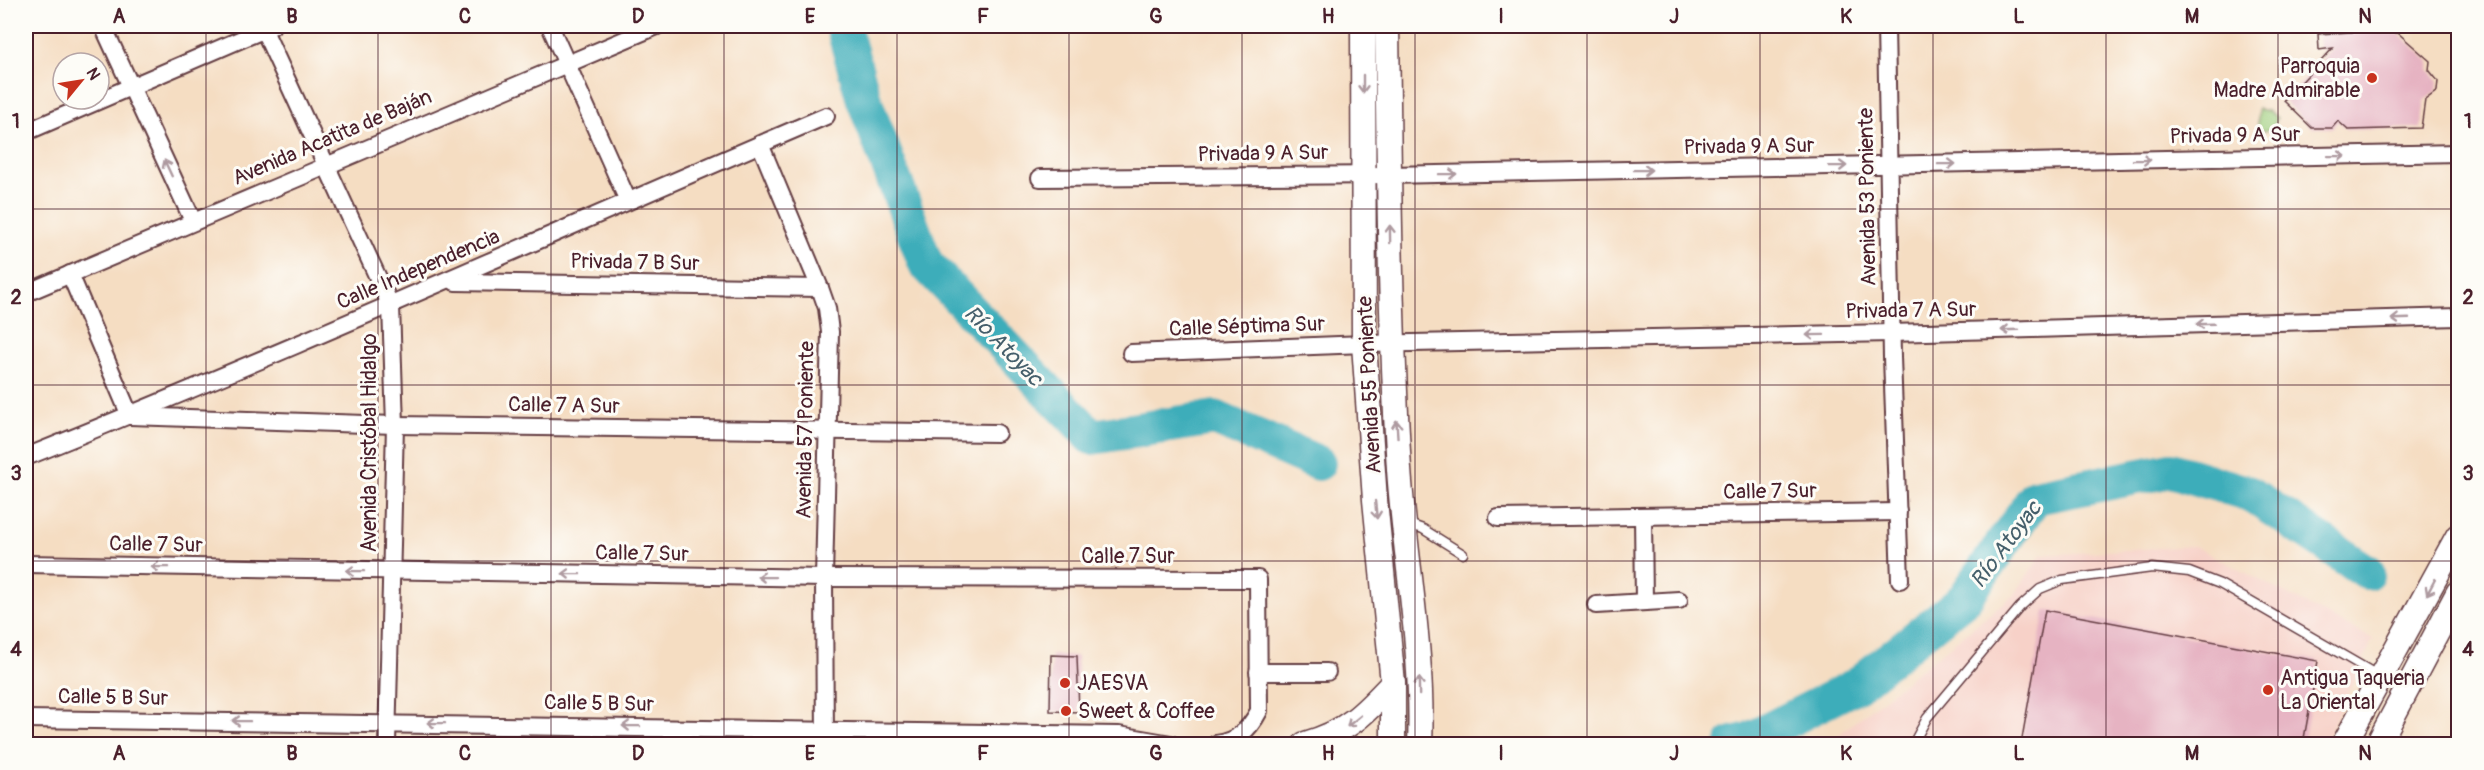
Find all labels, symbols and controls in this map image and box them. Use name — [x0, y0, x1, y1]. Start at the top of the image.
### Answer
text: A — [113, 4, 126, 29]
text: B — [286, 4, 298, 29]
text: C — [459, 4, 471, 29]
text: D — [632, 4, 645, 29]
text: E — [805, 4, 816, 29]
text: F — [977, 4, 989, 29]
text: G — [1149, 4, 1163, 29]
text: H — [1322, 4, 1335, 29]
text: I — [1498, 4, 1504, 29]
text: J — [1669, 4, 1679, 29]
text: K — [1840, 4, 1852, 29]
text: L — [2013, 4, 2025, 29]
text: M — [2185, 4, 2199, 29]
text: N — [2358, 4, 2372, 29]
north arrow — [51, 51, 111, 111]
place label: Parroquia Madre Admirable — [2214, 53, 2361, 104]
text: N — [82, 64, 105, 84]
marker: Parroquia Madre Admirable — [2365, 71, 2379, 85]
one-way arrow — [1357, 73, 1369, 93]
street label: Avenida Acatita de Baján — [228, 83, 436, 192]
street label: Avenida 53 Poniente — [1852, 107, 1883, 286]
text: 1 — [12, 109, 20, 134]
text: 1 — [2464, 109, 2472, 134]
street label: Privada 9 A Sur — [2169, 121, 2301, 150]
street label: Privada 9 A Sur — [1683, 132, 1815, 161]
street label: Privada 9 A Sur — [1197, 139, 1329, 168]
one-way arrow — [2327, 150, 2347, 161]
one-way arrow — [2132, 154, 2152, 166]
one-way arrow — [1937, 158, 1957, 170]
one-way arrow — [162, 159, 174, 177]
one-way arrow — [1827, 161, 1847, 172]
one-way arrow — [1632, 164, 1652, 176]
one-way arrow — [1437, 168, 1457, 179]
street label: Calle Independencia — [333, 223, 504, 316]
one-way arrow — [1384, 225, 1396, 245]
street label: Privada 7 B Sur — [570, 248, 700, 277]
text: 2 — [10, 285, 22, 310]
text: 2 — [2462, 285, 2474, 310]
street label: Avenida 55 Poniente — [1351, 295, 1388, 475]
street label: Privada 7 A Sur — [1845, 296, 1977, 325]
water label: Río Atoyac — [958, 300, 1050, 393]
street label: Calle Séptima Sur — [1169, 310, 1326, 343]
one-way arrow — [2391, 313, 2411, 325]
one-way arrow — [2196, 319, 2216, 330]
one-way arrow — [2001, 324, 2021, 336]
one-way arrow — [1806, 329, 1826, 341]
street label: Avenida Cristóbal Hidalgo — [356, 333, 383, 553]
street label: Avenida 57 Poniente — [790, 340, 821, 519]
street label: Calle 7 A Sur — [508, 391, 621, 420]
one-way arrow — [1391, 420, 1402, 440]
text: 3 — [10, 461, 22, 486]
text: 3 — [2462, 461, 2474, 486]
street label: Calle 7 Sur — [1723, 477, 1818, 506]
water label: Río Atoyac — [1964, 494, 2049, 593]
one-way arrow — [1371, 499, 1382, 519]
street label: Calle 7 Sur — [109, 530, 204, 559]
street label: Calle 7 Sur — [595, 539, 690, 568]
street label: Calle 7 Sur — [1081, 543, 1175, 570]
one-way arrow — [150, 561, 170, 572]
one-way arrow — [345, 565, 365, 577]
one-way arrow — [561, 568, 581, 580]
one-way arrow — [756, 571, 776, 583]
one-way arrow — [2425, 578, 2436, 596]
text: 4 — [10, 637, 22, 662]
text: 4 — [2462, 637, 2474, 662]
place label: Antigua Taqueria La Oriental — [2280, 665, 2425, 716]
place label: JAESVA — [1077, 670, 1148, 697]
marker: JAESVA — [1058, 676, 1072, 690]
one-way arrow — [1413, 677, 1425, 697]
street label: Calle 5 B Sur — [58, 683, 169, 712]
marker: Antigua Taqueria La Oriental — [2261, 683, 2275, 697]
street label: Calle 5 B Sur — [544, 689, 655, 718]
place label: Sweet & Coffee — [1078, 698, 1215, 725]
marker: Sweet & Coffee — [1059, 704, 1073, 718]
one-way arrow — [231, 715, 251, 727]
one-way arrow — [1346, 715, 1362, 728]
one-way arrow — [426, 717, 446, 729]
one-way arrow — [621, 720, 641, 732]
text: A — [113, 741, 126, 766]
text: B — [286, 741, 298, 766]
text: C — [459, 741, 471, 766]
text: D — [632, 741, 645, 766]
text: E — [805, 741, 816, 766]
text: F — [977, 741, 989, 766]
text: G — [1149, 741, 1163, 766]
text: H — [1322, 741, 1335, 766]
text: I — [1498, 741, 1504, 766]
text: J — [1669, 741, 1679, 766]
text: K — [1840, 741, 1852, 766]
text: L — [2013, 741, 2025, 766]
text: M — [2185, 741, 2199, 766]
text: N — [2358, 741, 2372, 766]

